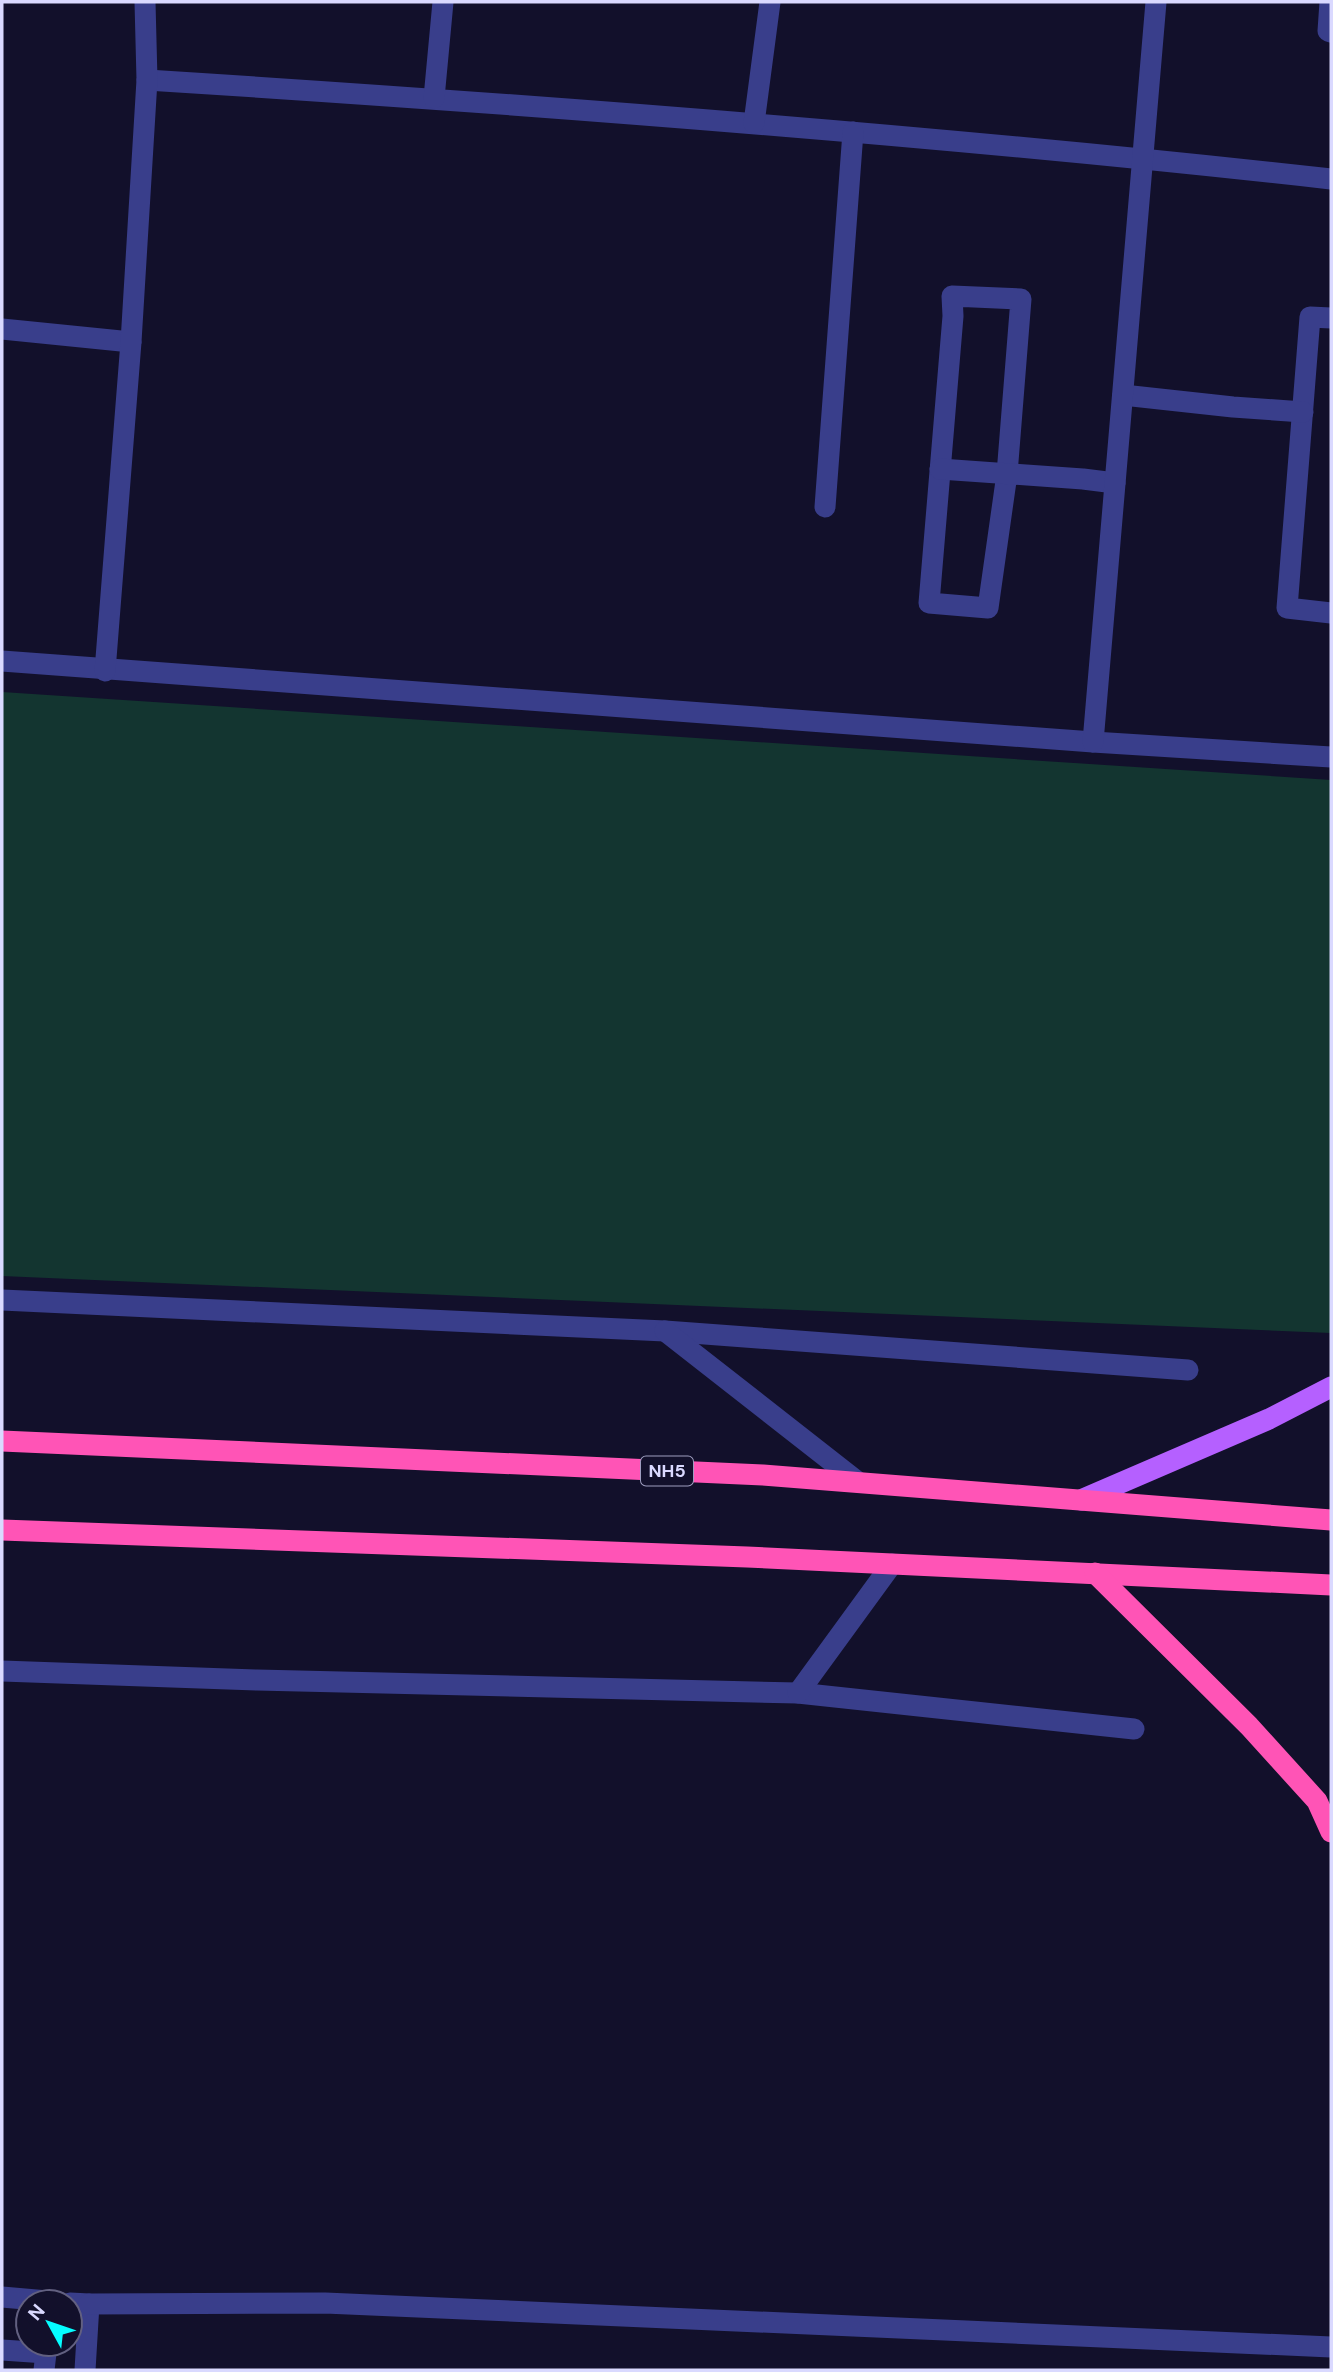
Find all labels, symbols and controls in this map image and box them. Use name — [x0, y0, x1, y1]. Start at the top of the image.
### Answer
road number: NH5 — [641, 1456, 693, 1486]
north arrow — [14, 2288, 84, 2358]
text: N — [22, 2299, 50, 2326]

